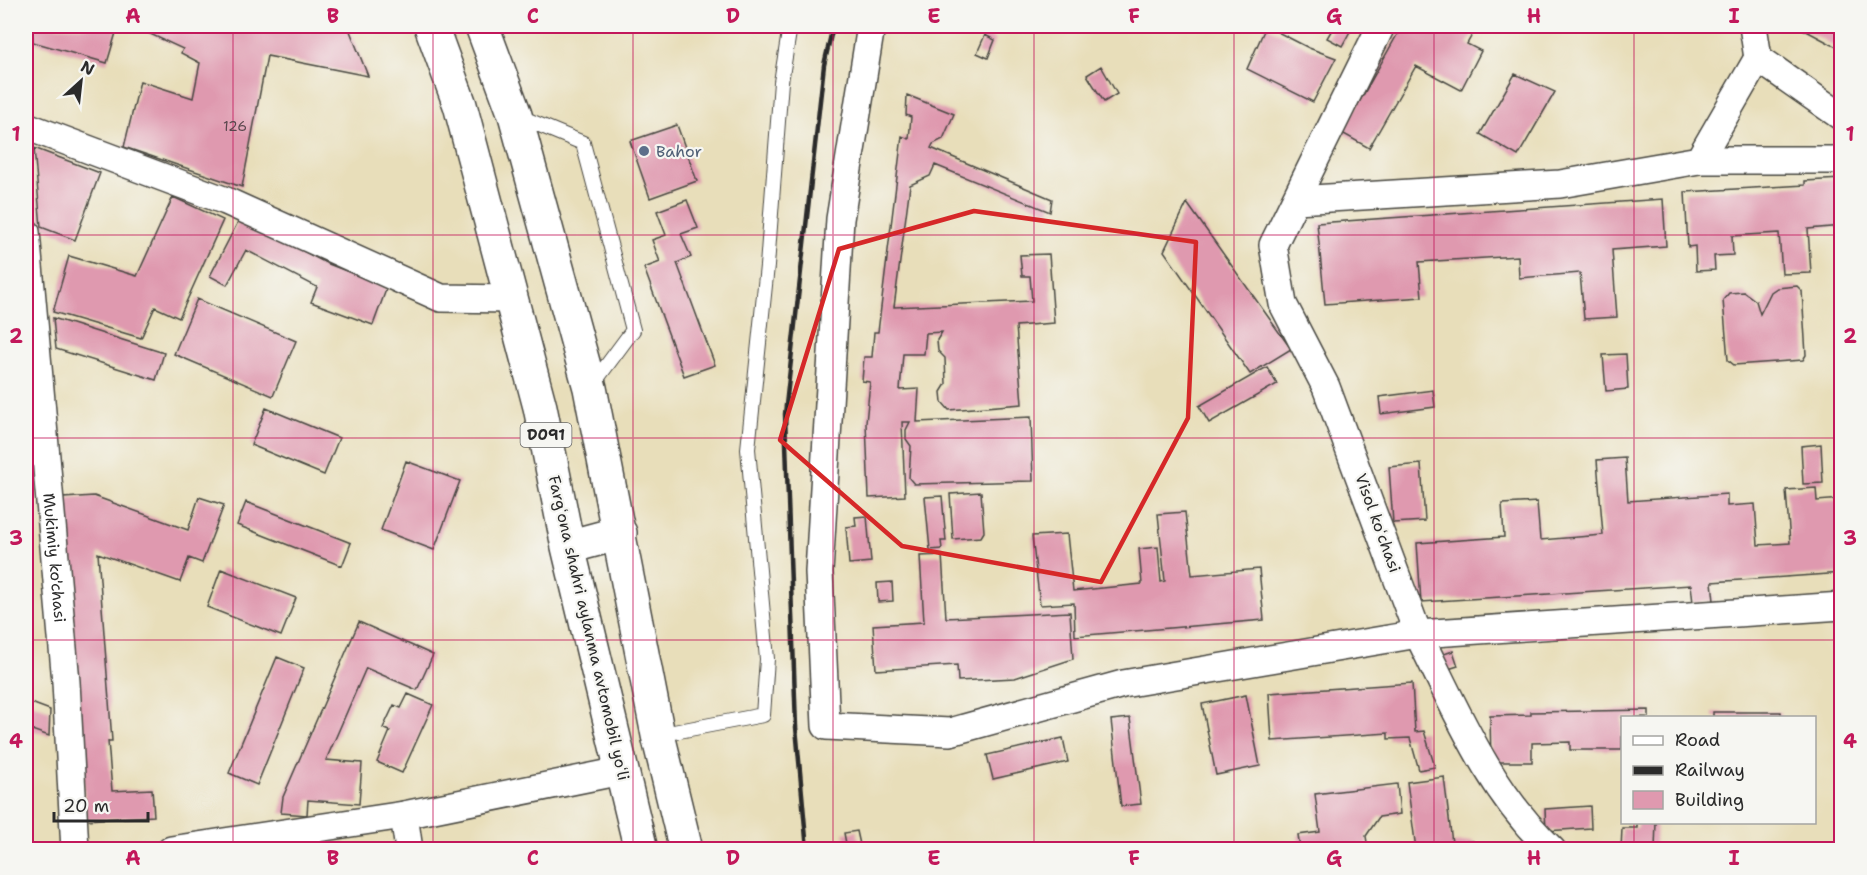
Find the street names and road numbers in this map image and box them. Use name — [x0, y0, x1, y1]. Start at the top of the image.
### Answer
road number: D091 — [520, 423, 572, 447]
street label: Visol koʻchasi — [1350, 471, 1406, 575]
street label: Fargʻona shahri aylanma avtomobil yoʻli — [544, 473, 634, 783]
street label: Mukimiy ko'chasi — [39, 492, 71, 623]

